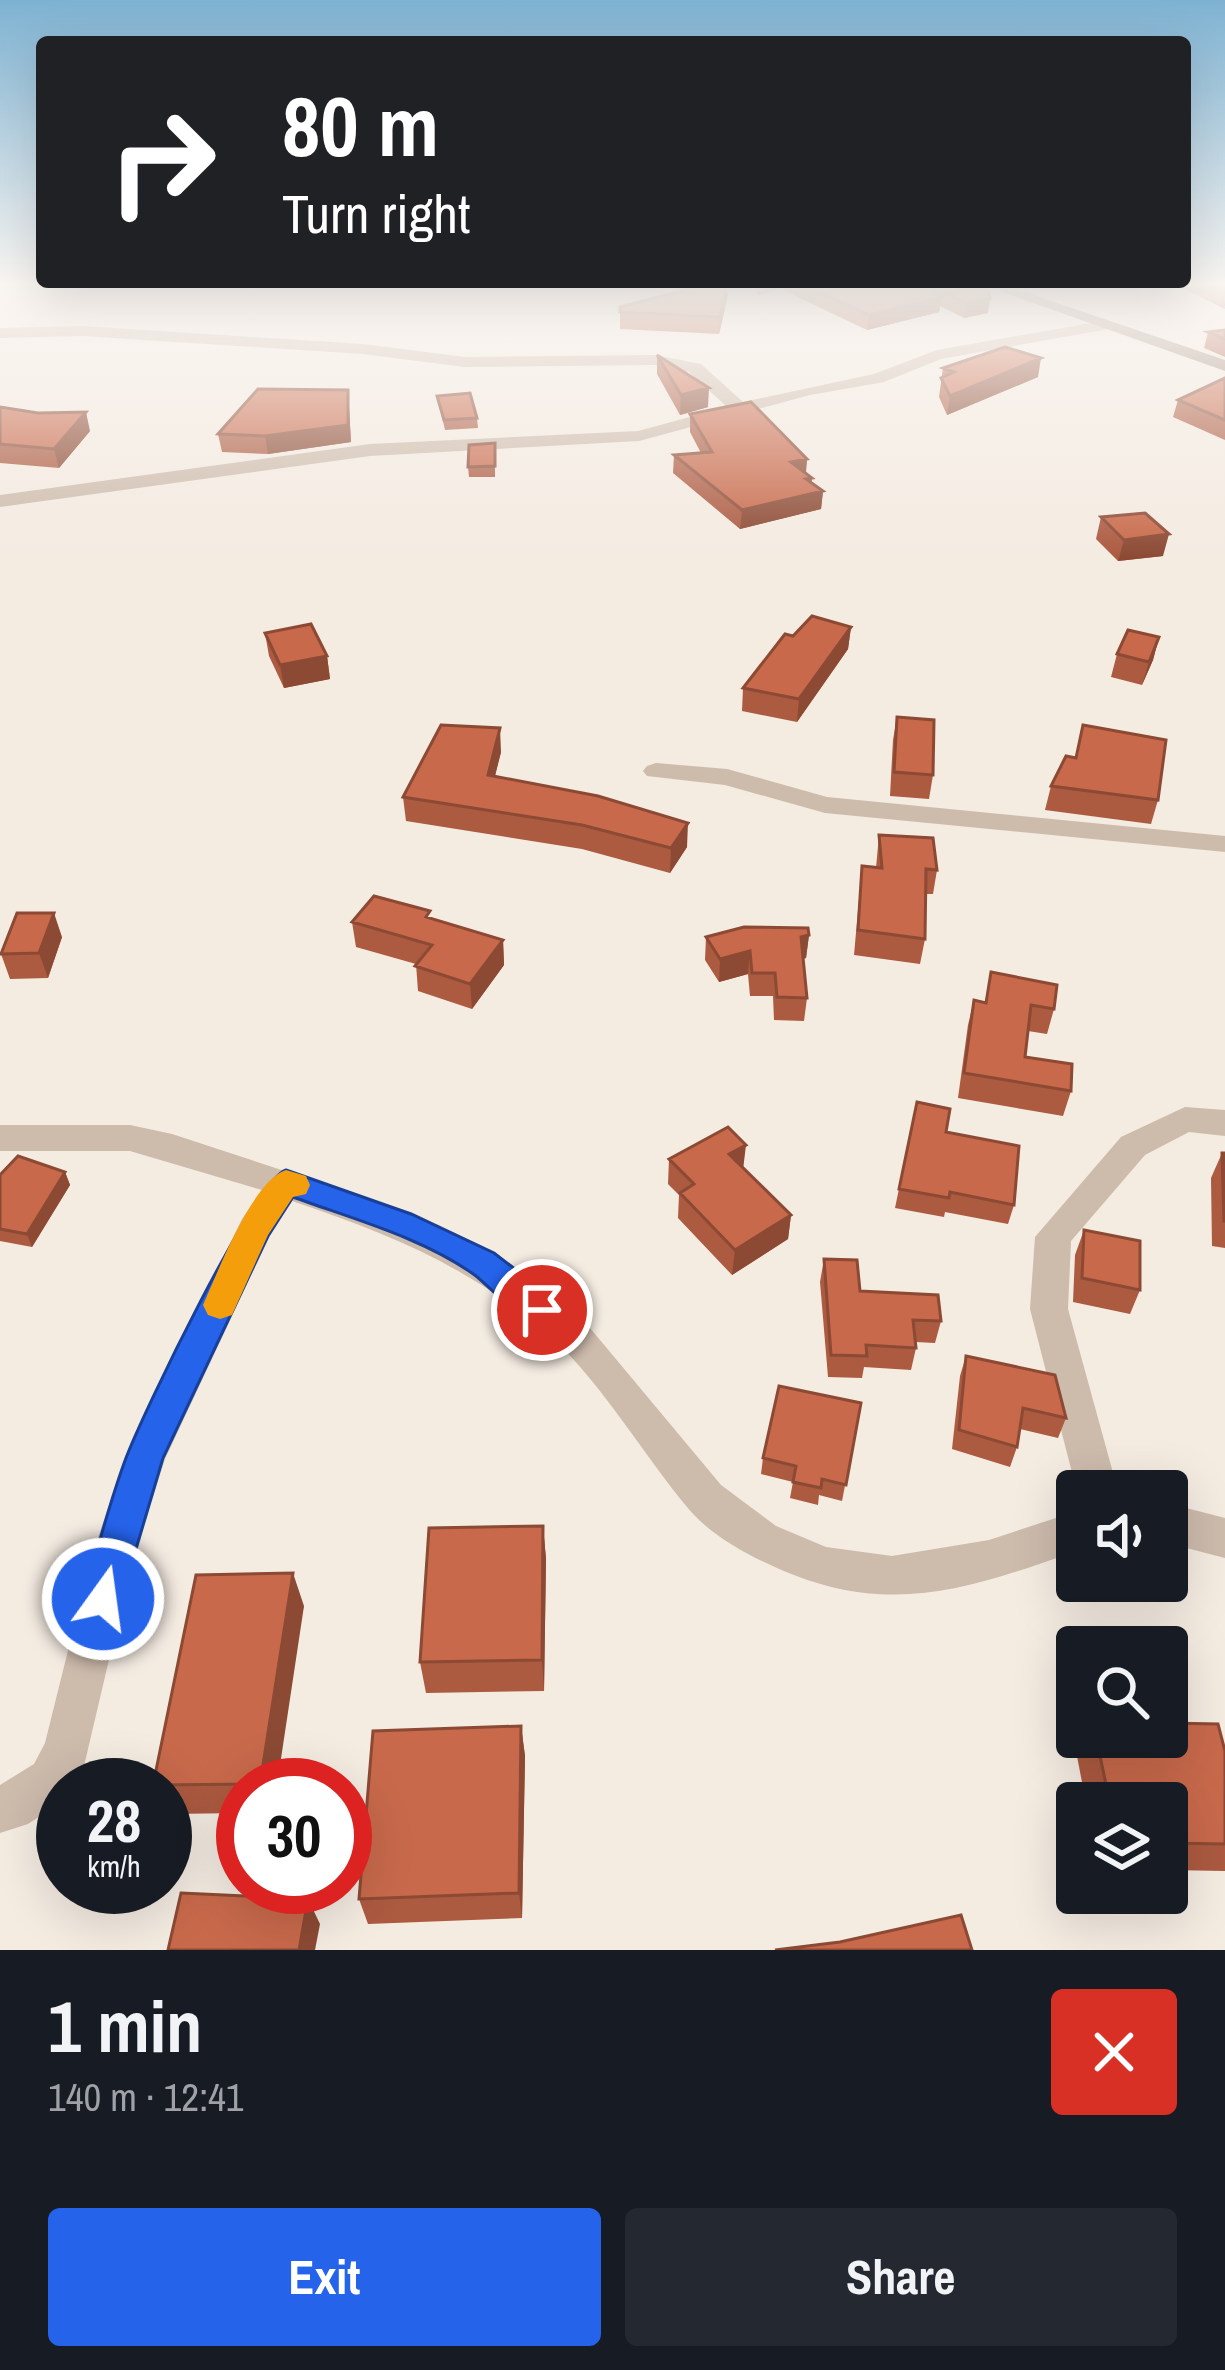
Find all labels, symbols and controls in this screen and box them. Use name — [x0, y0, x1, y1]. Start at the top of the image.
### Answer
text: 80 m — [282, 69, 439, 182]
icon: right — [84, 84, 240, 240]
text: Turn right — [282, 177, 470, 250]
pin — [491, 1259, 593, 1361]
icon: arrive — [509, 1277, 575, 1343]
map controls — [1056, 1470, 1188, 1914]
button: sound — [1056, 1470, 1188, 1602]
position arrow — [40, 1536, 166, 1662]
button: search — [1056, 1626, 1188, 1758]
speed limit sign: 30 — [216, 1758, 372, 1914]
text: 28 — [87, 1780, 141, 1861]
button: layers — [1056, 1782, 1188, 1914]
text: km/h — [87, 1846, 141, 1886]
text: 1 min — [48, 1977, 202, 2074]
button: close — [1051, 1989, 1177, 2115]
text: 140 m · 12:41 — [48, 2071, 244, 2123]
button: Exit — [48, 2208, 601, 2346]
button: Share — [625, 2208, 1177, 2346]

